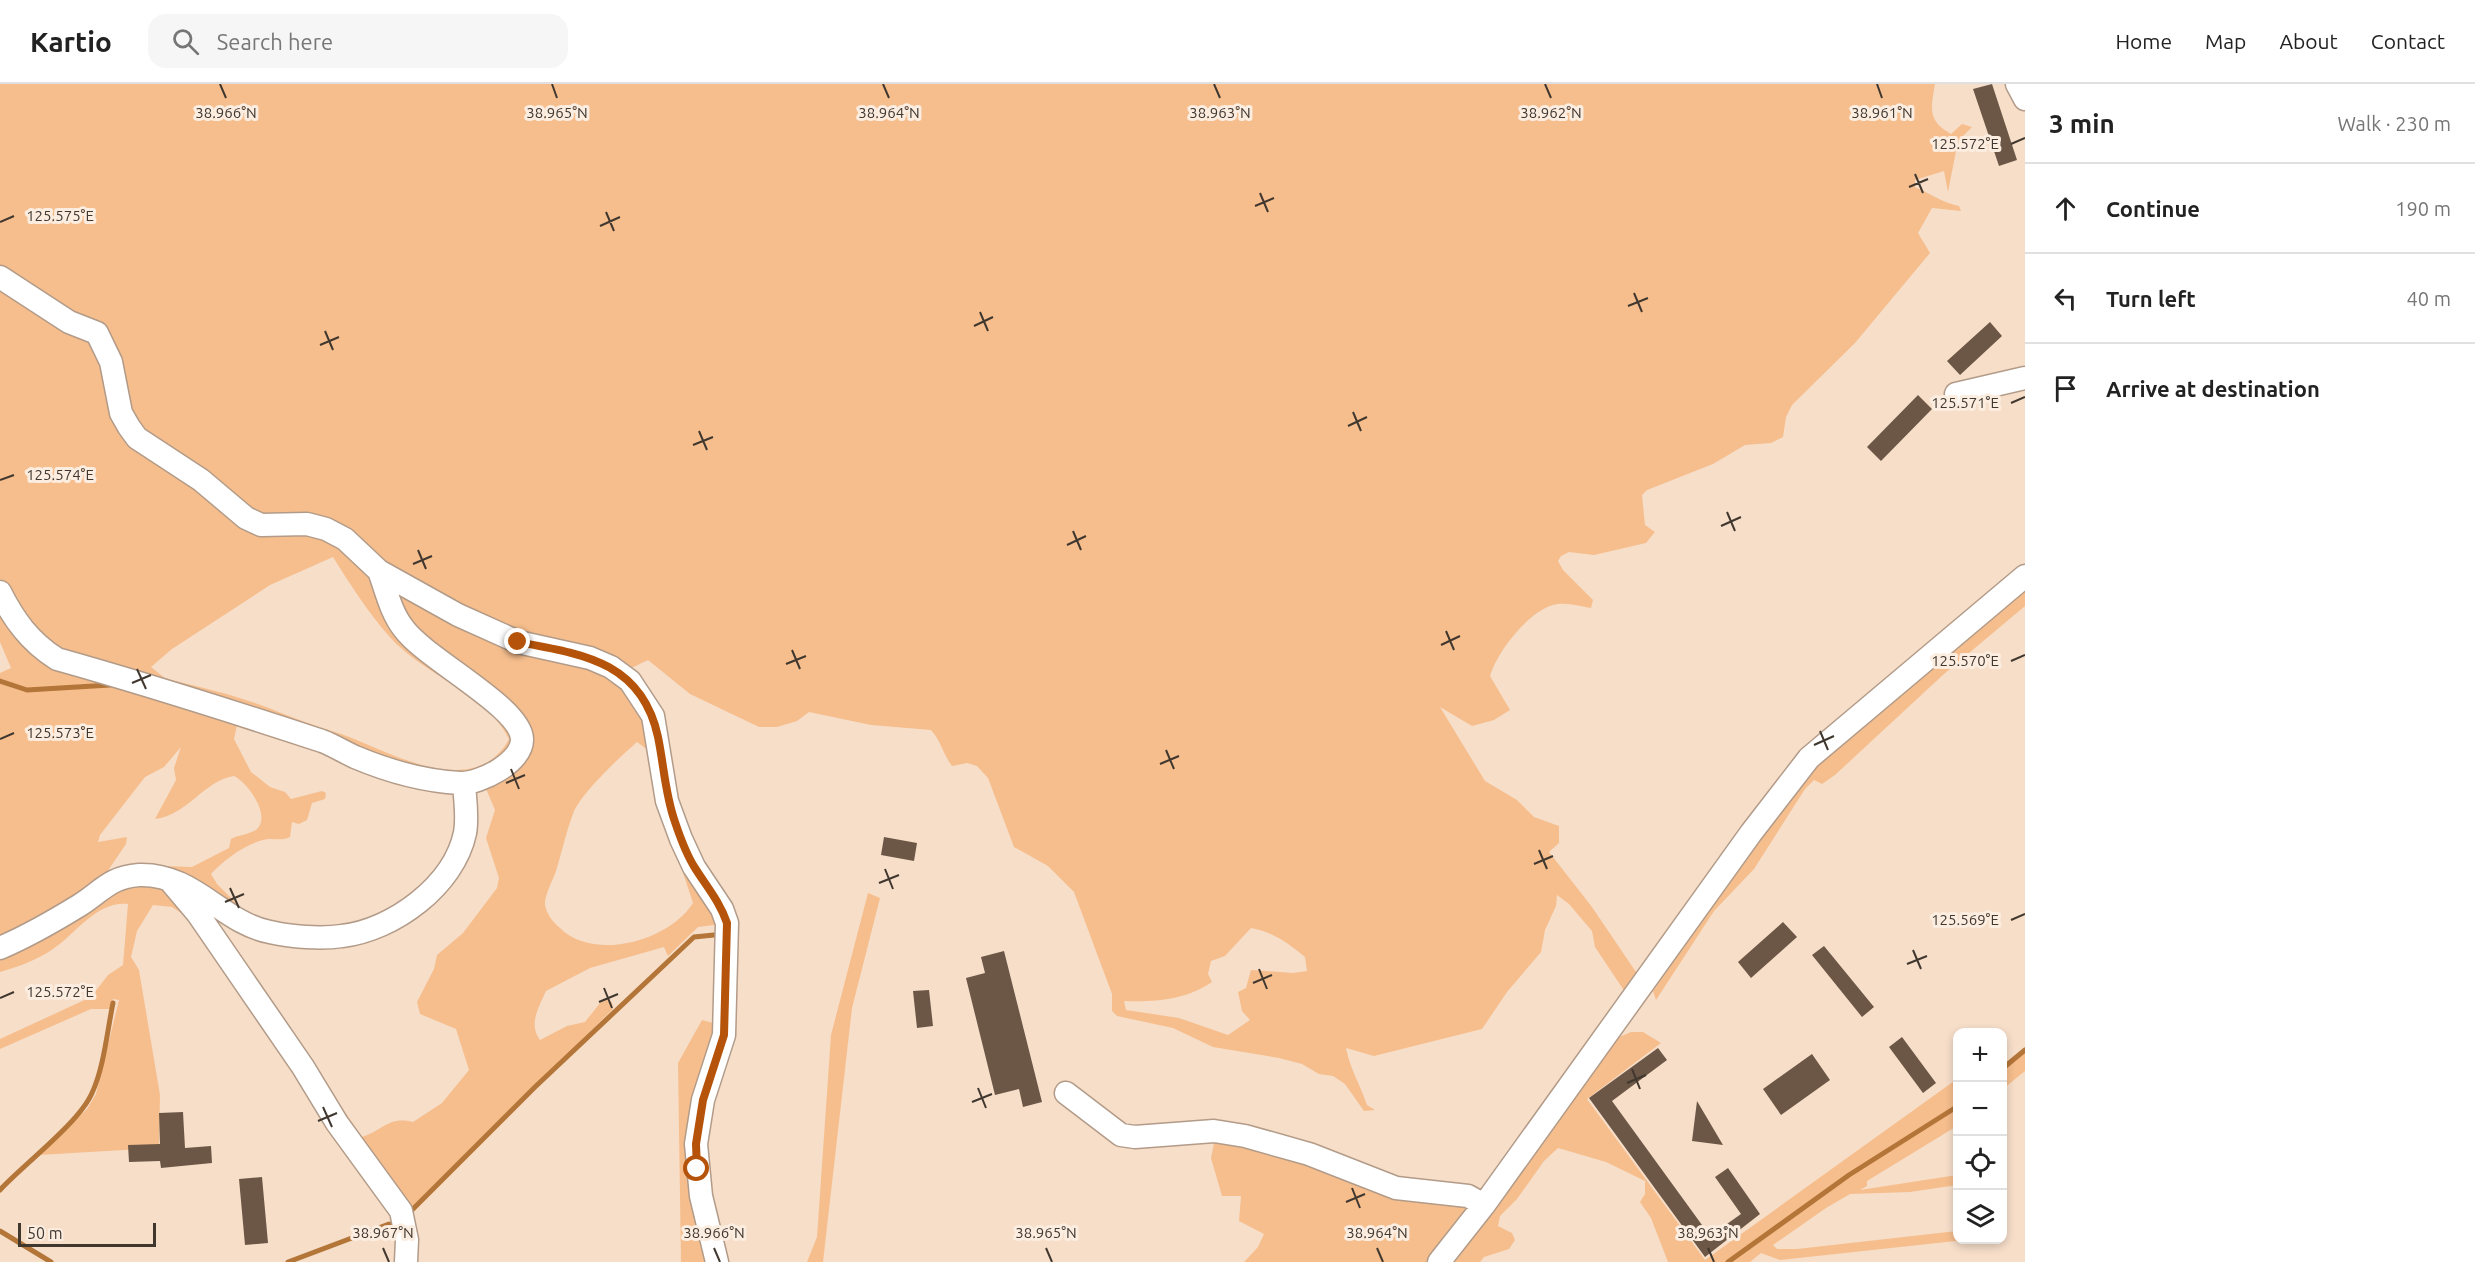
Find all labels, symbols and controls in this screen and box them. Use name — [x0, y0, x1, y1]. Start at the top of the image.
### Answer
search box — [148, 14, 568, 68]
icon: search — [169, 25, 202, 58]
text: Kartio — [30, 26, 112, 57]
text: Search here — [217, 29, 333, 54]
text: Home — [2115, 29, 2172, 53]
text: Map — [2205, 29, 2246, 53]
text: About — [2279, 29, 2338, 53]
text: Contact — [2371, 29, 2445, 53]
text: 38.966°N — [195, 104, 257, 121]
text: 38.965°N — [526, 104, 588, 121]
text: 38.964°N — [858, 104, 920, 121]
text: 38.963°N — [1189, 104, 1251, 121]
text: 38.962°N — [1520, 104, 1582, 121]
text: 38.961°N — [1851, 104, 1913, 121]
text: 3 min — [2049, 109, 2115, 138]
text: Walk · 230 m — [2338, 112, 2451, 135]
text: 125.572°E — [1931, 135, 1999, 152]
icon: ahead — [2049, 192, 2082, 225]
text: Continue — [2106, 196, 2200, 221]
text: 190 m — [2395, 197, 2451, 220]
text: 125.575°E — [26, 207, 94, 224]
icon: left — [2049, 282, 2082, 315]
text: Turn left — [2106, 286, 2196, 311]
text: 40 m — [2407, 287, 2451, 310]
icon: arrive — [2049, 372, 2082, 405]
text: Arrive at destination — [2106, 376, 2320, 401]
text: 125.571°E — [1931, 394, 1999, 411]
text: 125.574°E — [26, 466, 94, 483]
route end — [504, 628, 530, 654]
text: 125.570°E — [1931, 652, 1999, 669]
text: 125.573°E — [26, 724, 94, 741]
text: 125.569°E — [1931, 911, 1999, 928]
text: 125.572°E — [26, 983, 94, 1000]
map controls — [1953, 1028, 2007, 1244]
button: + — [1953, 1028, 2007, 1082]
button: − — [1953, 1082, 2007, 1136]
button: locate — [1953, 1136, 2007, 1190]
route start — [683, 1155, 709, 1181]
button: layers — [1953, 1190, 2007, 1244]
scale bar — [18, 1220, 156, 1248]
text: 50 m — [27, 1224, 63, 1242]
text: 38.967°N — [352, 1224, 414, 1241]
text: 38.966°N — [683, 1224, 745, 1241]
text: 38.965°N — [1015, 1224, 1077, 1241]
text: 38.964°N — [1346, 1224, 1408, 1241]
text: 38.963°N — [1677, 1224, 1739, 1241]

